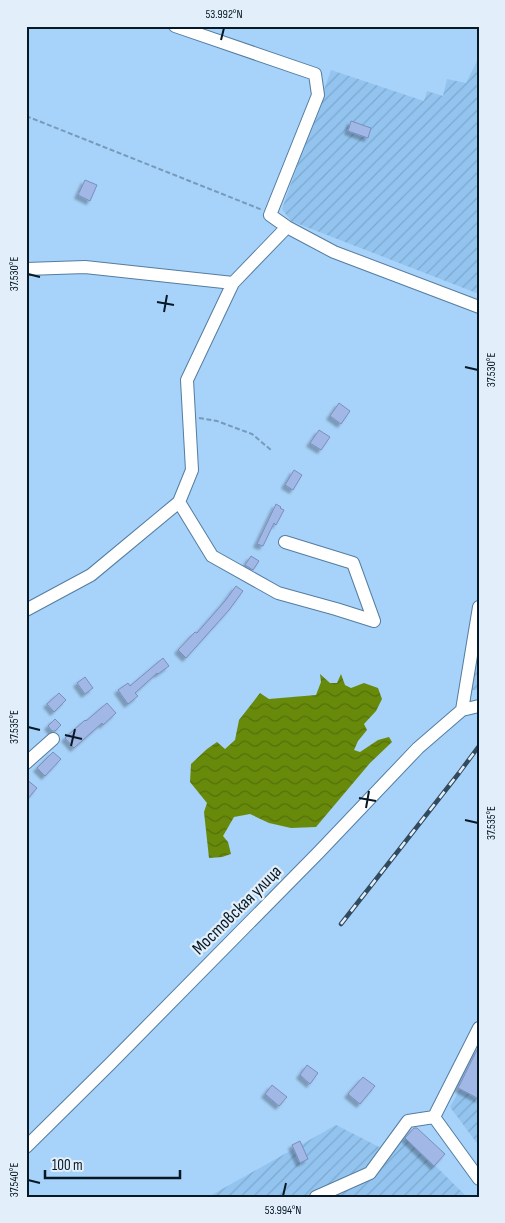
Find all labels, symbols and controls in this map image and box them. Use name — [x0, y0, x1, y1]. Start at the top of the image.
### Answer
text: 53.992°N — [205, 7, 243, 22]
text: 37.530°E — [7, 257, 22, 291]
text: 37.530°E — [484, 353, 499, 387]
text: 37.535°E — [7, 710, 22, 744]
text: 37.535°E — [484, 806, 499, 840]
street label: Мостовская улица — [188, 861, 286, 959]
scale bar — [45, 1148, 180, 1180]
text: 100 m — [52, 1156, 83, 1175]
text: 37.540°E — [7, 1163, 22, 1197]
text: 53.994°N — [265, 1203, 301, 1218]

